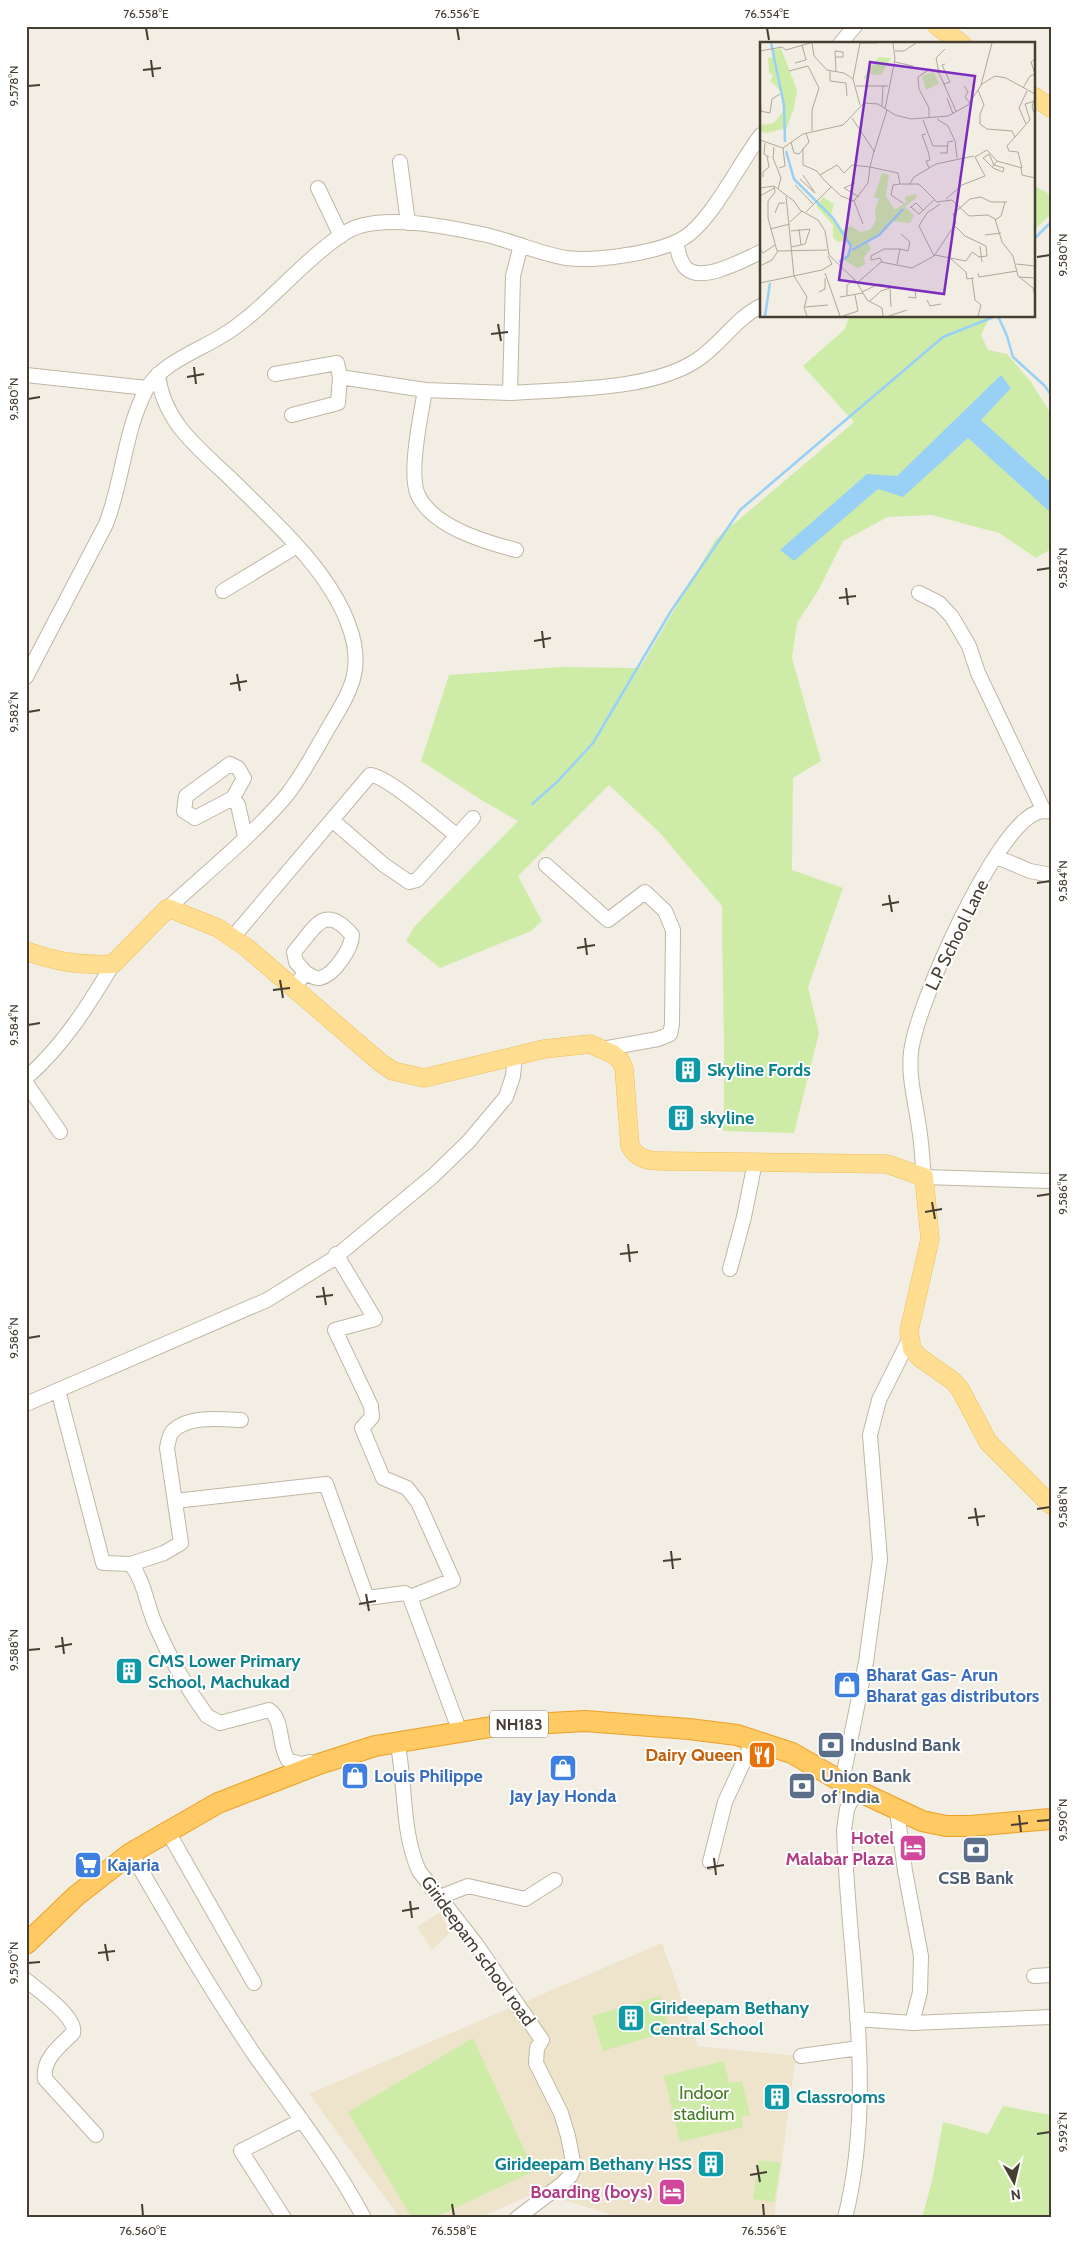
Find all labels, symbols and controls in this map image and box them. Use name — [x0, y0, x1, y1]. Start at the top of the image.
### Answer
text: 76.558°E — [123, 6, 169, 21]
text: 76.556°E — [435, 6, 480, 21]
text: 76.554°E — [745, 6, 790, 21]
inset map — [760, 42, 1034, 318]
text: 9.578°N — [6, 66, 21, 106]
text: 9.580°N — [1055, 233, 1070, 277]
text: 9.580°N — [6, 377, 21, 421]
text: 9.582°N — [1055, 547, 1070, 589]
text: 9.582°N — [6, 691, 21, 733]
text: 9.584°N — [1055, 860, 1070, 902]
street label: L.P School Lane — [921, 876, 993, 994]
text: 9.584°N — [6, 1004, 21, 1046]
building icon: Skyline Fords — [673, 1055, 703, 1085]
place label: Skyline Fords — [707, 1059, 811, 1081]
building icon: skyline — [666, 1103, 696, 1133]
place label: skyline — [700, 1107, 754, 1129]
text: 9.586°N — [1055, 1173, 1070, 1215]
text: 9.586°N — [6, 1317, 21, 1359]
text: 9.588°N — [1055, 1486, 1070, 1528]
text: 9.588°N — [6, 1629, 21, 1671]
place label: CMS Lower Primary School, Machukad — [148, 1650, 301, 1693]
building icon: CMS Lower Primary School, Machukad — [114, 1656, 144, 1686]
place label: Bharat Gas- Arun Bharat gas distributors — [866, 1664, 1040, 1707]
shop icon: Bharat Gas- Arun Bharat gas distributors — [832, 1670, 862, 1700]
road number: NH183 — [490, 1710, 548, 1738]
bank icon: IndusInd Bank — [816, 1730, 846, 1760]
place label: IndusInd Bank — [850, 1734, 961, 1756]
restaurant icon: Dairy Queen — [747, 1740, 777, 1770]
place label: Dairy Queen — [645, 1744, 743, 1766]
shop icon: Jay Jay Honda — [548, 1753, 578, 1783]
shop icon: Louis Philippe — [340, 1761, 370, 1791]
place label: Louis Philippe — [374, 1765, 483, 1787]
place label: Union Bank of India — [821, 1765, 911, 1808]
bank icon: Union Bank of India — [787, 1771, 817, 1801]
place label: Jay Jay Honda — [509, 1785, 616, 1807]
text: 9.590°N — [1055, 1799, 1070, 1841]
place label: Hotel Malabar Plaza — [785, 1827, 894, 1870]
hotel icon: Hotel Malabar Plaza — [898, 1833, 928, 1863]
bank icon: CSB Bank — [961, 1835, 991, 1865]
supermarket icon: Kajaria — [73, 1850, 103, 1880]
place label: Kajaria — [107, 1854, 160, 1876]
place label: CSB Bank — [938, 1867, 1014, 1889]
street label: Girideepam school road — [416, 1872, 540, 2030]
text: 9.590°N — [6, 1942, 21, 1984]
place label: Girideepam Bethany Central School — [650, 1997, 809, 2040]
building icon: Girideepam Bethany Central School — [616, 2003, 646, 2033]
park label: Indoor stadium — [673, 2082, 735, 2125]
building icon: Classrooms — [762, 2082, 792, 2112]
place label: Classrooms — [796, 2086, 886, 2108]
text: 9.592°N — [1055, 2112, 1070, 2152]
building icon: Girideepam Bethany HSS — [696, 2149, 726, 2179]
place label: Girideepam Bethany HSS — [495, 2153, 692, 2175]
north arrow — [990, 2156, 1040, 2206]
hotel icon: Boarding (boys) — [657, 2177, 687, 2207]
place label: Boarding (boys) — [530, 2181, 653, 2203]
text: N — [1010, 2185, 1022, 2204]
text: 76.560°E — [120, 2223, 167, 2238]
text: 76.558°E — [431, 2223, 477, 2238]
text: 76.556°E — [742, 2223, 787, 2238]

